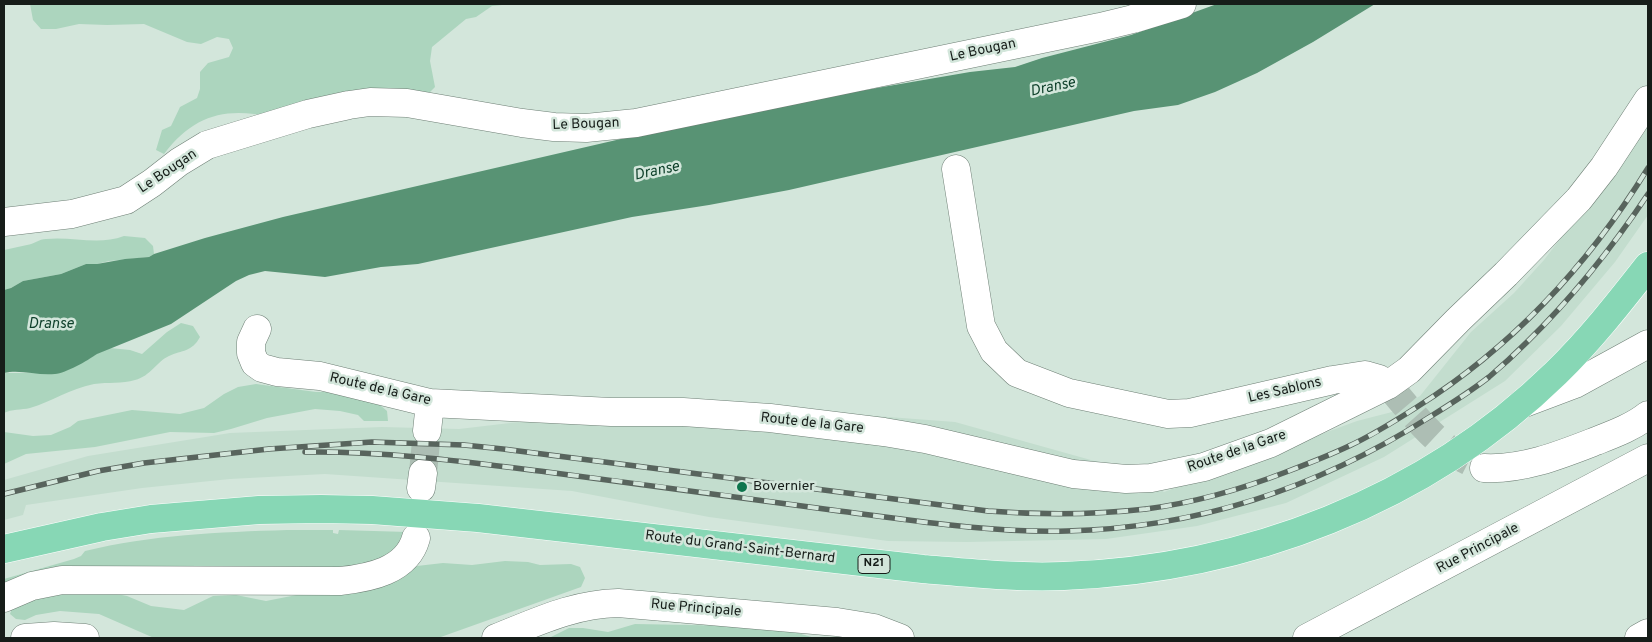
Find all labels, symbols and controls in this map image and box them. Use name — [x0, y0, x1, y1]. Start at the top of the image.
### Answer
street label: Le Bougan — [948, 36, 1018, 66]
water label: Dranse — [1029, 74, 1077, 102]
street label: Le Bougan — [552, 115, 620, 135]
street label: Le Bougan — [136, 146, 200, 198]
water label: Dranse — [633, 158, 681, 186]
water label: Dranse — [28, 316, 74, 334]
street label: Route de la Gare — [328, 370, 432, 410]
street label: Les Sablons — [1247, 374, 1323, 408]
street label: Route de la Gare — [760, 410, 864, 438]
street label: Route de la Gare — [1185, 427, 1289, 477]
place label: Bovernier — [753, 479, 815, 495]
marker: Bovernier — [735, 480, 749, 494]
street label: Rue Principale — [1434, 520, 1522, 578]
street label: Route du Grand-Saint-Bernard — [644, 528, 836, 568]
road number: N21 — [858, 554, 890, 574]
street label: Rue Principale — [650, 597, 742, 621]

